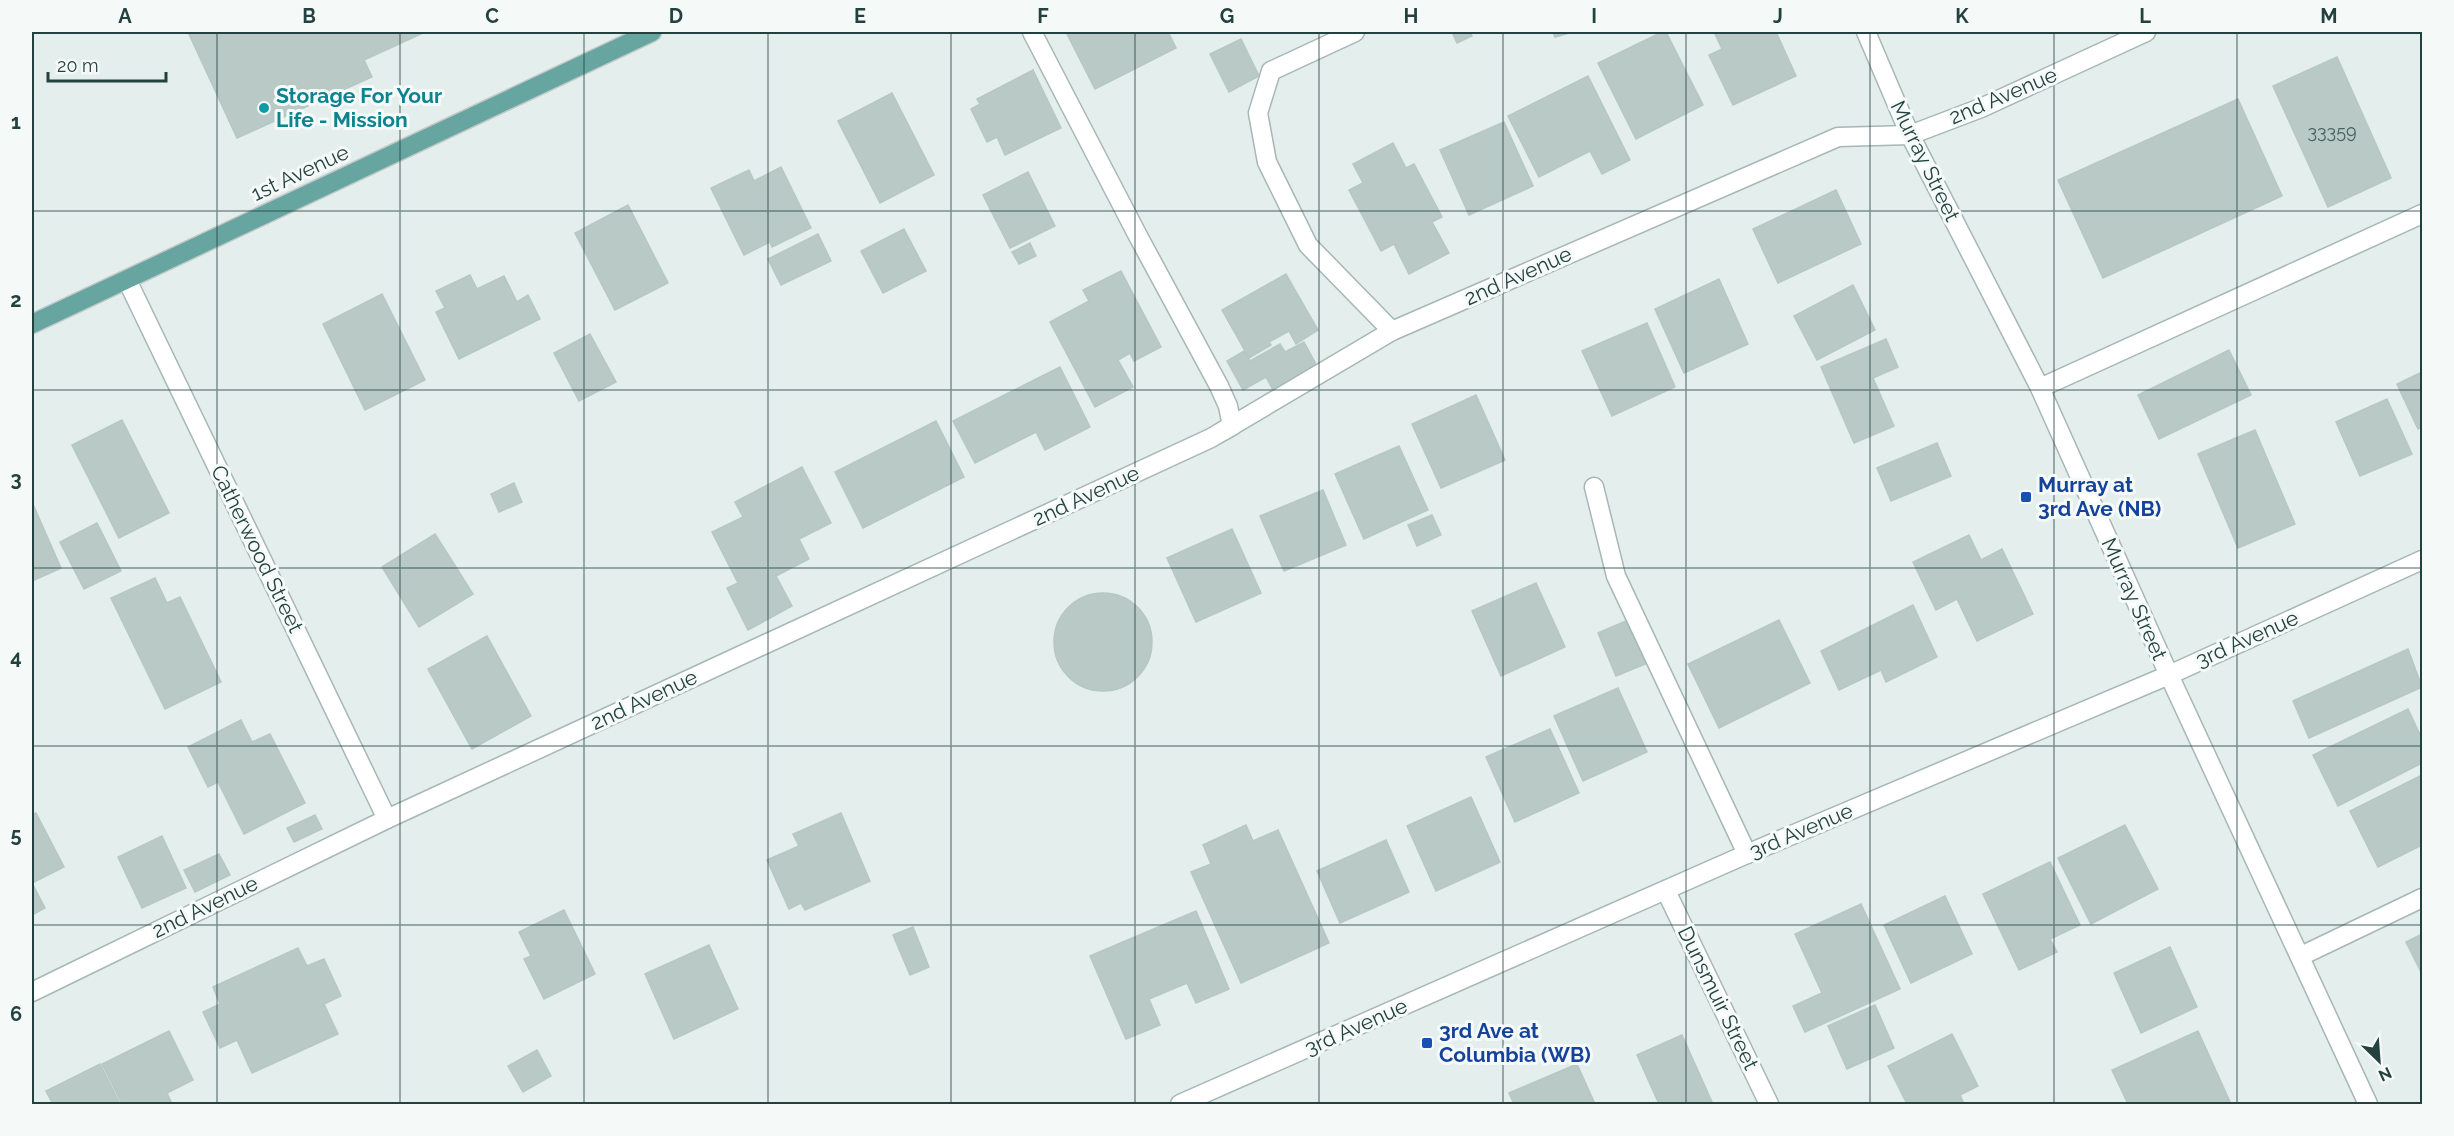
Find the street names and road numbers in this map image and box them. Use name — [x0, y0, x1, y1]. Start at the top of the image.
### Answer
street label: 2nd Avenue — [1945, 62, 2060, 129]
street label: Murray Street — [1885, 96, 1965, 225]
street label: 1st Avenue — [247, 139, 352, 206]
street label: 2nd Avenue — [1460, 241, 1575, 310]
street label: 2nd Avenue — [1029, 460, 1143, 531]
street label: Catherwood Street — [206, 461, 309, 637]
street label: Murray Street — [2096, 534, 2173, 664]
street label: 3rd Avenue — [2192, 605, 2302, 672]
street label: 2nd Avenue — [587, 664, 701, 735]
street label: 3rd Avenue — [1745, 798, 1856, 863]
street label: 2nd Avenue — [148, 870, 262, 943]
street label: Dunsmuir Street — [1673, 922, 1764, 1074]
street label: 3rd Avenue — [1301, 993, 1411, 1060]

